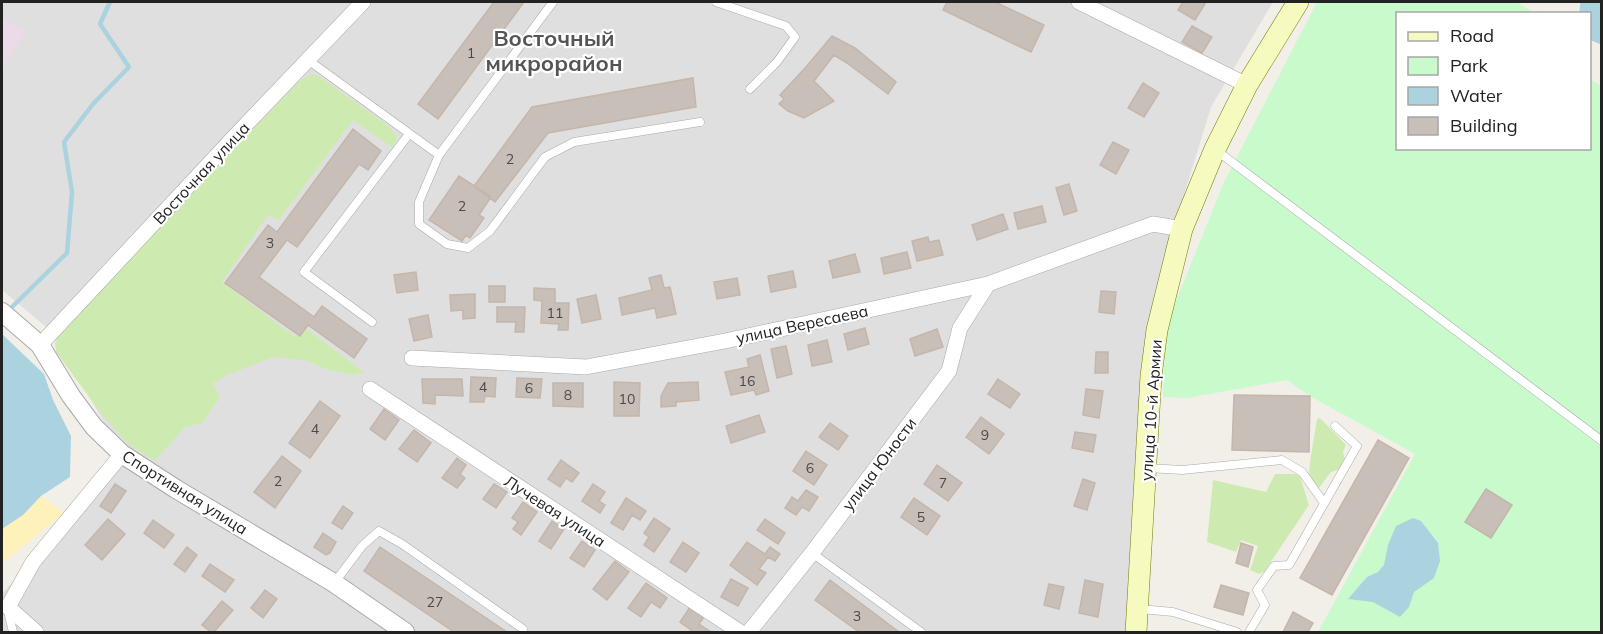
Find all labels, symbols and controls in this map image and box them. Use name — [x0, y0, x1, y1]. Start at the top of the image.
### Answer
legend — [1396, 12, 1591, 150]
district label: Восточный микрорайон — [485, 24, 623, 77]
text: Road — [1450, 24, 1494, 47]
house number: 1 — [467, 44, 475, 62]
text: Park — [1450, 54, 1489, 77]
text: Water — [1450, 84, 1503, 107]
text: Building — [1450, 114, 1518, 137]
street label: Восточная улица — [148, 118, 254, 228]
house number: 2 — [506, 150, 514, 168]
house number: 2 — [458, 197, 466, 215]
house number: 3 — [266, 234, 274, 252]
street label: улица Вересаева — [734, 300, 870, 348]
house number: 11 — [547, 304, 563, 322]
street label: улица 10-й Армии — [1136, 339, 1166, 481]
house number: 16 — [739, 372, 755, 390]
house number: 4 — [479, 378, 488, 396]
house number: 6 — [525, 379, 533, 397]
house number: 8 — [564, 386, 572, 404]
house number: 10 — [619, 390, 635, 408]
street label: улица Юности — [838, 414, 920, 514]
house number: 4 — [311, 420, 320, 438]
house number: 9 — [981, 426, 989, 444]
street label: Спортивная улица — [119, 445, 251, 539]
house number: 6 — [806, 459, 814, 477]
street label: Лучевая улица — [500, 471, 610, 551]
house number: 2 — [274, 472, 282, 490]
house number: 7 — [939, 474, 947, 492]
house number: 5 — [917, 508, 925, 526]
house number: 27 — [427, 593, 443, 611]
house number: 3 — [853, 607, 861, 625]

